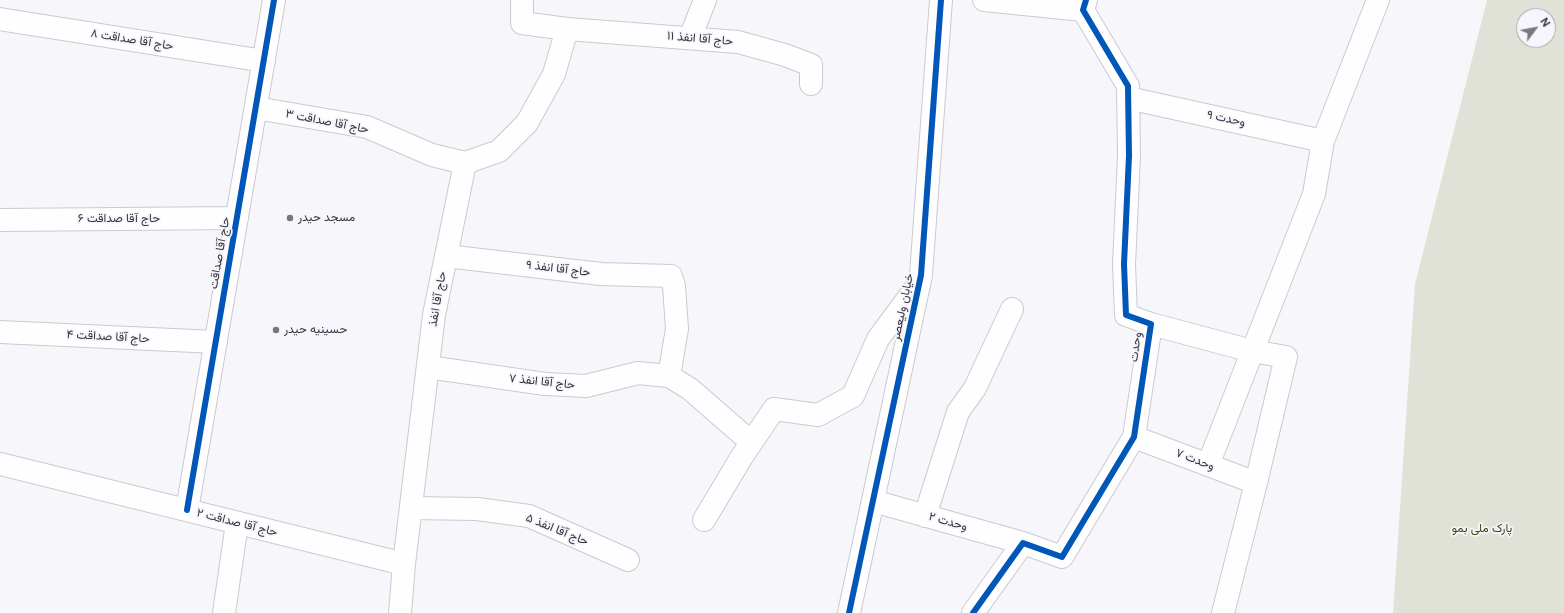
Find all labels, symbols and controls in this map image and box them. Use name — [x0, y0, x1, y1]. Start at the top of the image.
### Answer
north arrow — [1516, 8, 1556, 48]
text: N — [1537, 15, 1553, 29]
street label: حاج آقا صداقت ۸ — [90, 26, 174, 54]
street label: حاج آقا انفذ ۱۱ — [666, 29, 734, 49]
street label: حاج آقا صداقت ۳ — [284, 107, 370, 137]
street label: وحدت ۹ — [1205, 108, 1247, 130]
place label: مسجد حیدر — [298, 211, 355, 225]
street label: حاج آقا صداقت ۶ — [78, 212, 160, 226]
marker: مسجد حیدر — [285, 213, 295, 223]
street label: حاج آقا صداقت — [207, 216, 233, 290]
street label: حاج آقا انفذ ۹ — [525, 258, 591, 280]
street label: حاج آقا انفذ — [426, 270, 450, 328]
street label: خیابان ولیعصر — [889, 272, 917, 342]
place label: حسینیه حیدر — [284, 323, 347, 337]
marker: حسینیه حیدر — [271, 325, 281, 335]
street label: حاج آقا صداقت ۴ — [66, 328, 150, 346]
street label: وحدت — [1127, 331, 1145, 363]
street label: حاج آقا انفذ ۷ — [508, 371, 576, 393]
street label: وحدت ۷ — [1174, 446, 1216, 474]
street label: حاج آقا صداقت ۲ — [195, 506, 279, 540]
street label: وحدت ۲ — [927, 510, 969, 534]
street label: حاج آقا انفذ ۵ — [524, 511, 590, 549]
park label: پارک ملی بمو — [1452, 522, 1512, 536]

